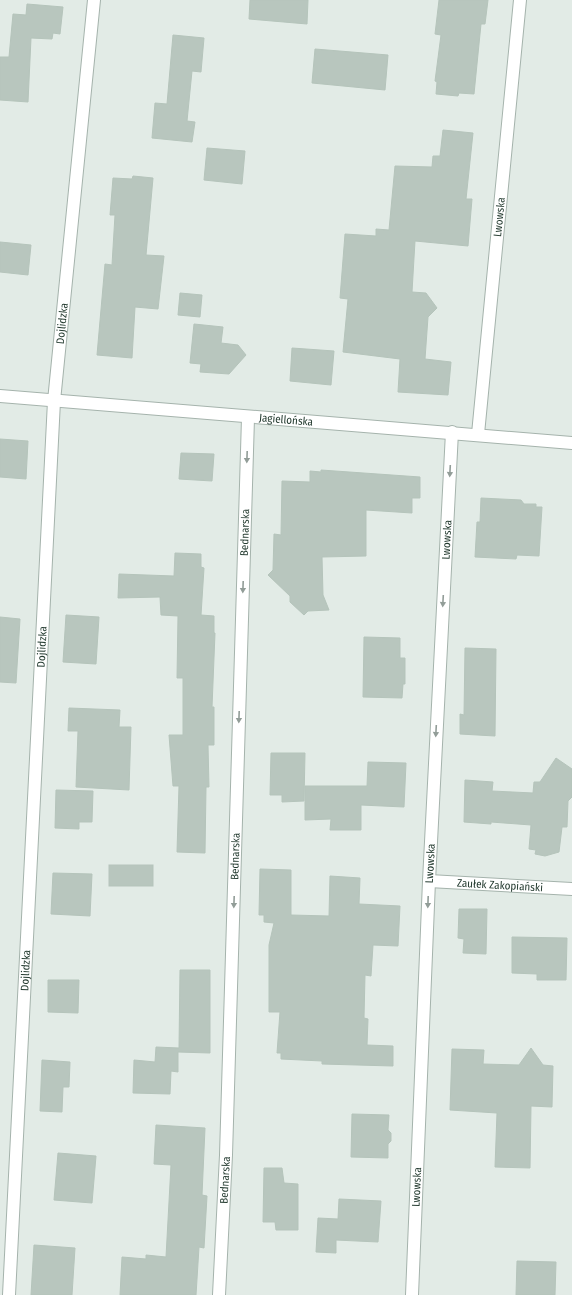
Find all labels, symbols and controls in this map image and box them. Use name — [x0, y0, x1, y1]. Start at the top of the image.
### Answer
street label: Lwowska — [491, 197, 507, 237]
street label: Dojlidzka — [53, 302, 70, 345]
street label: Jagiellońska — [259, 411, 314, 428]
one-way arrow — [244, 451, 250, 464]
one-way arrow — [446, 465, 453, 477]
street label: Bednarska — [237, 509, 252, 556]
street label: Lwowska — [439, 520, 454, 560]
one-way arrow — [240, 581, 246, 594]
one-way arrow — [440, 595, 446, 608]
street label: Dojlidzka — [34, 626, 49, 668]
one-way arrow — [236, 711, 242, 724]
one-way arrow — [433, 725, 440, 737]
street label: Bednarska — [228, 832, 242, 880]
street label: Lwowska — [422, 843, 437, 884]
street label: Zaułek Zakopiański — [457, 876, 543, 894]
one-way arrow — [230, 896, 237, 908]
one-way arrow — [425, 896, 431, 909]
street label: Dojlidzka — [18, 949, 33, 991]
street label: Bednarska — [217, 1156, 232, 1204]
street label: Lwowska — [409, 1167, 424, 1207]

